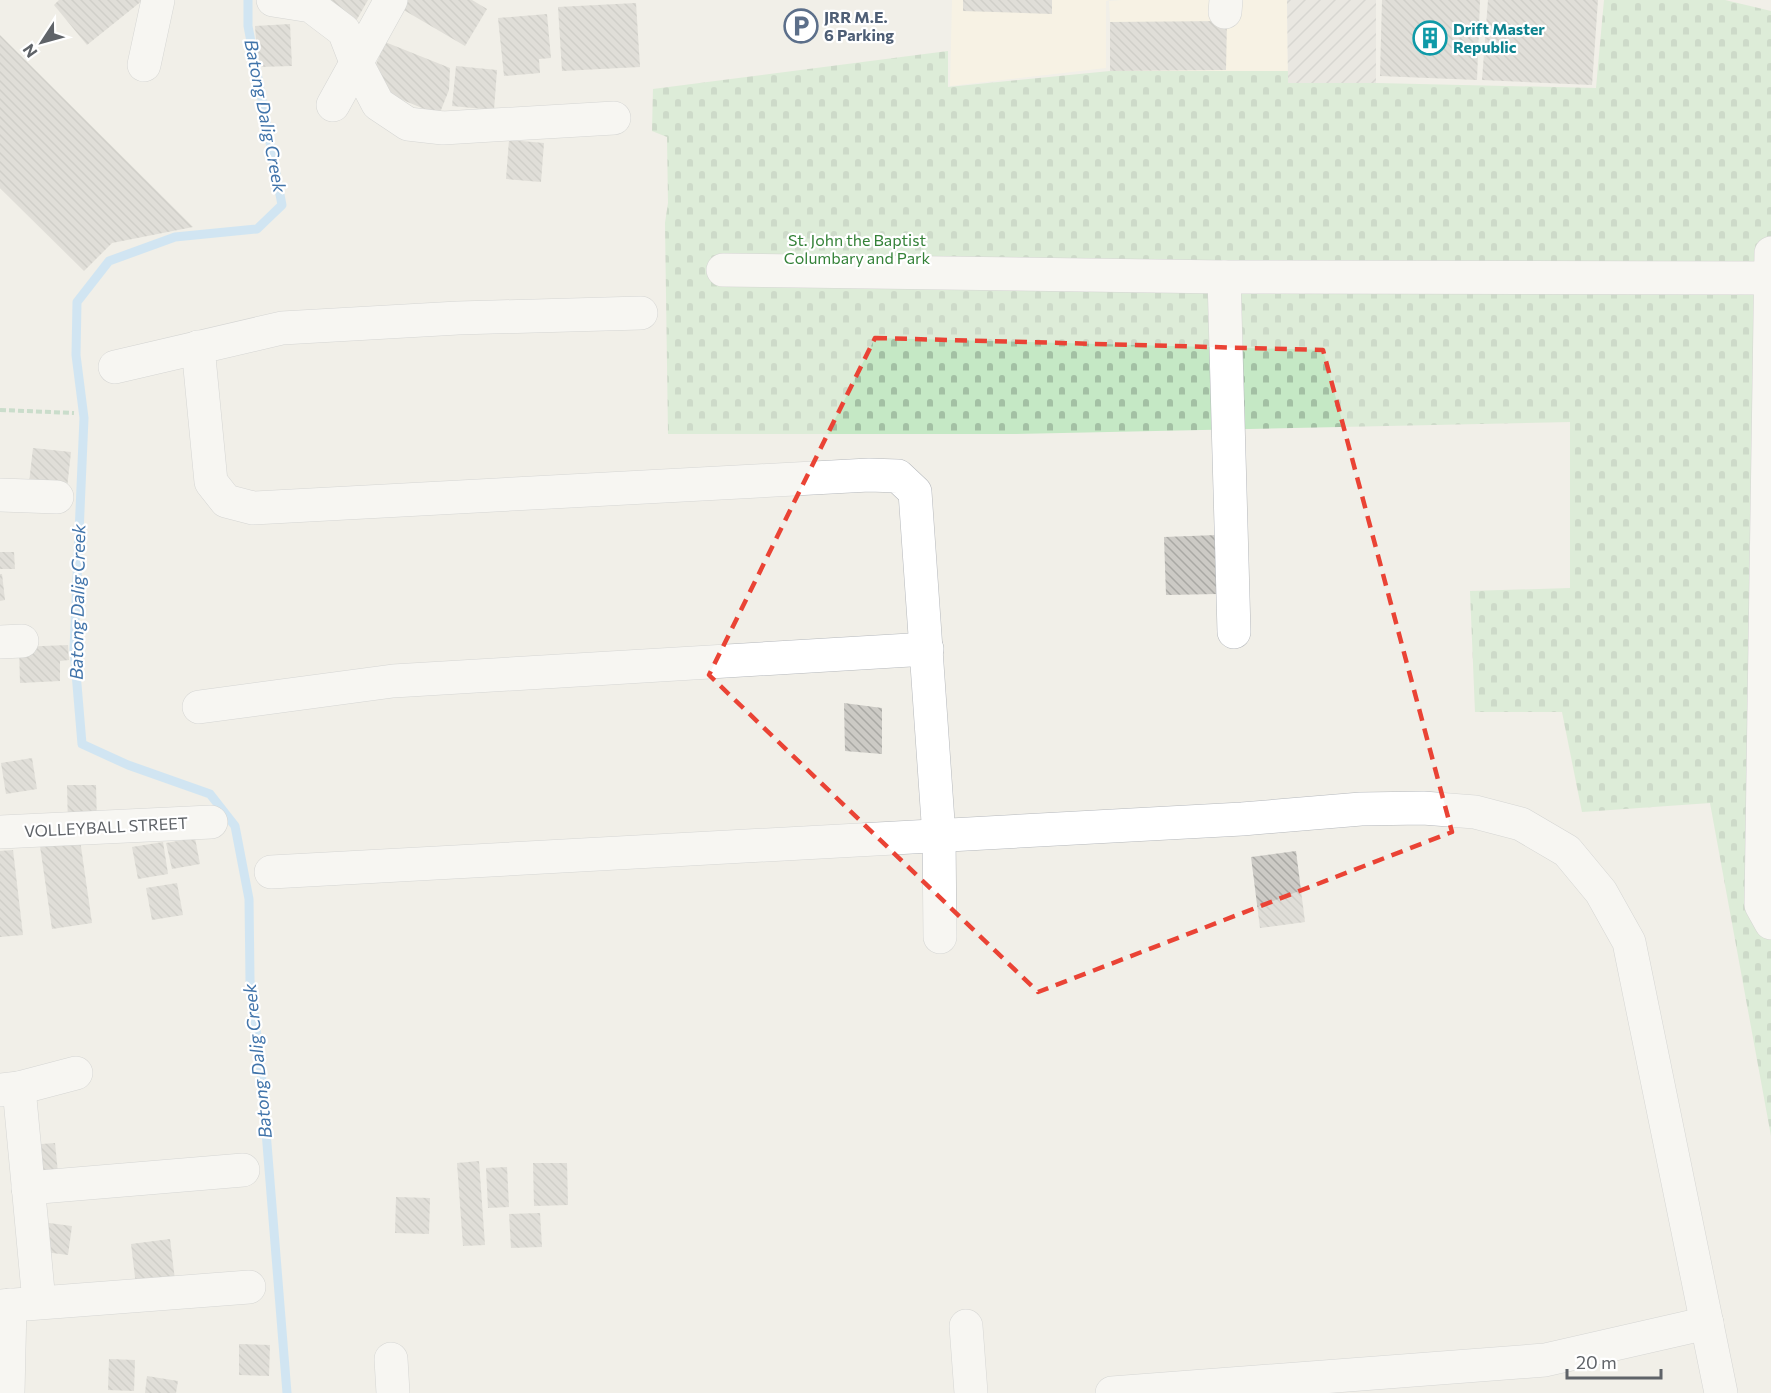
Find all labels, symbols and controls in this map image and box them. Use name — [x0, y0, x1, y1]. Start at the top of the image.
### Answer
place label: JRR M.E. 6 Parking — [824, 7, 894, 44]
parking icon: JRR M.E. 6 Parking — [783, 8, 819, 44]
north arrow — [12, 12, 72, 72]
place label: Drift Master Republic — [1453, 19, 1545, 56]
building icon: Drift Master Republic — [1412, 20, 1448, 56]
water label: Batong Dalig Creek — [240, 37, 292, 195]
text: N — [18, 41, 41, 62]
park label: St. John the Baptist Columbary and Park — [784, 230, 931, 267]
water label: Batong Dalig Creek — [65, 523, 89, 680]
street label: VOLLEYBALL STREET — [24, 813, 188, 840]
water label: Batong Dalig Creek — [238, 981, 276, 1140]
scale bar — [1567, 1342, 1662, 1380]
text: 20 m — [1576, 1351, 1617, 1373]

